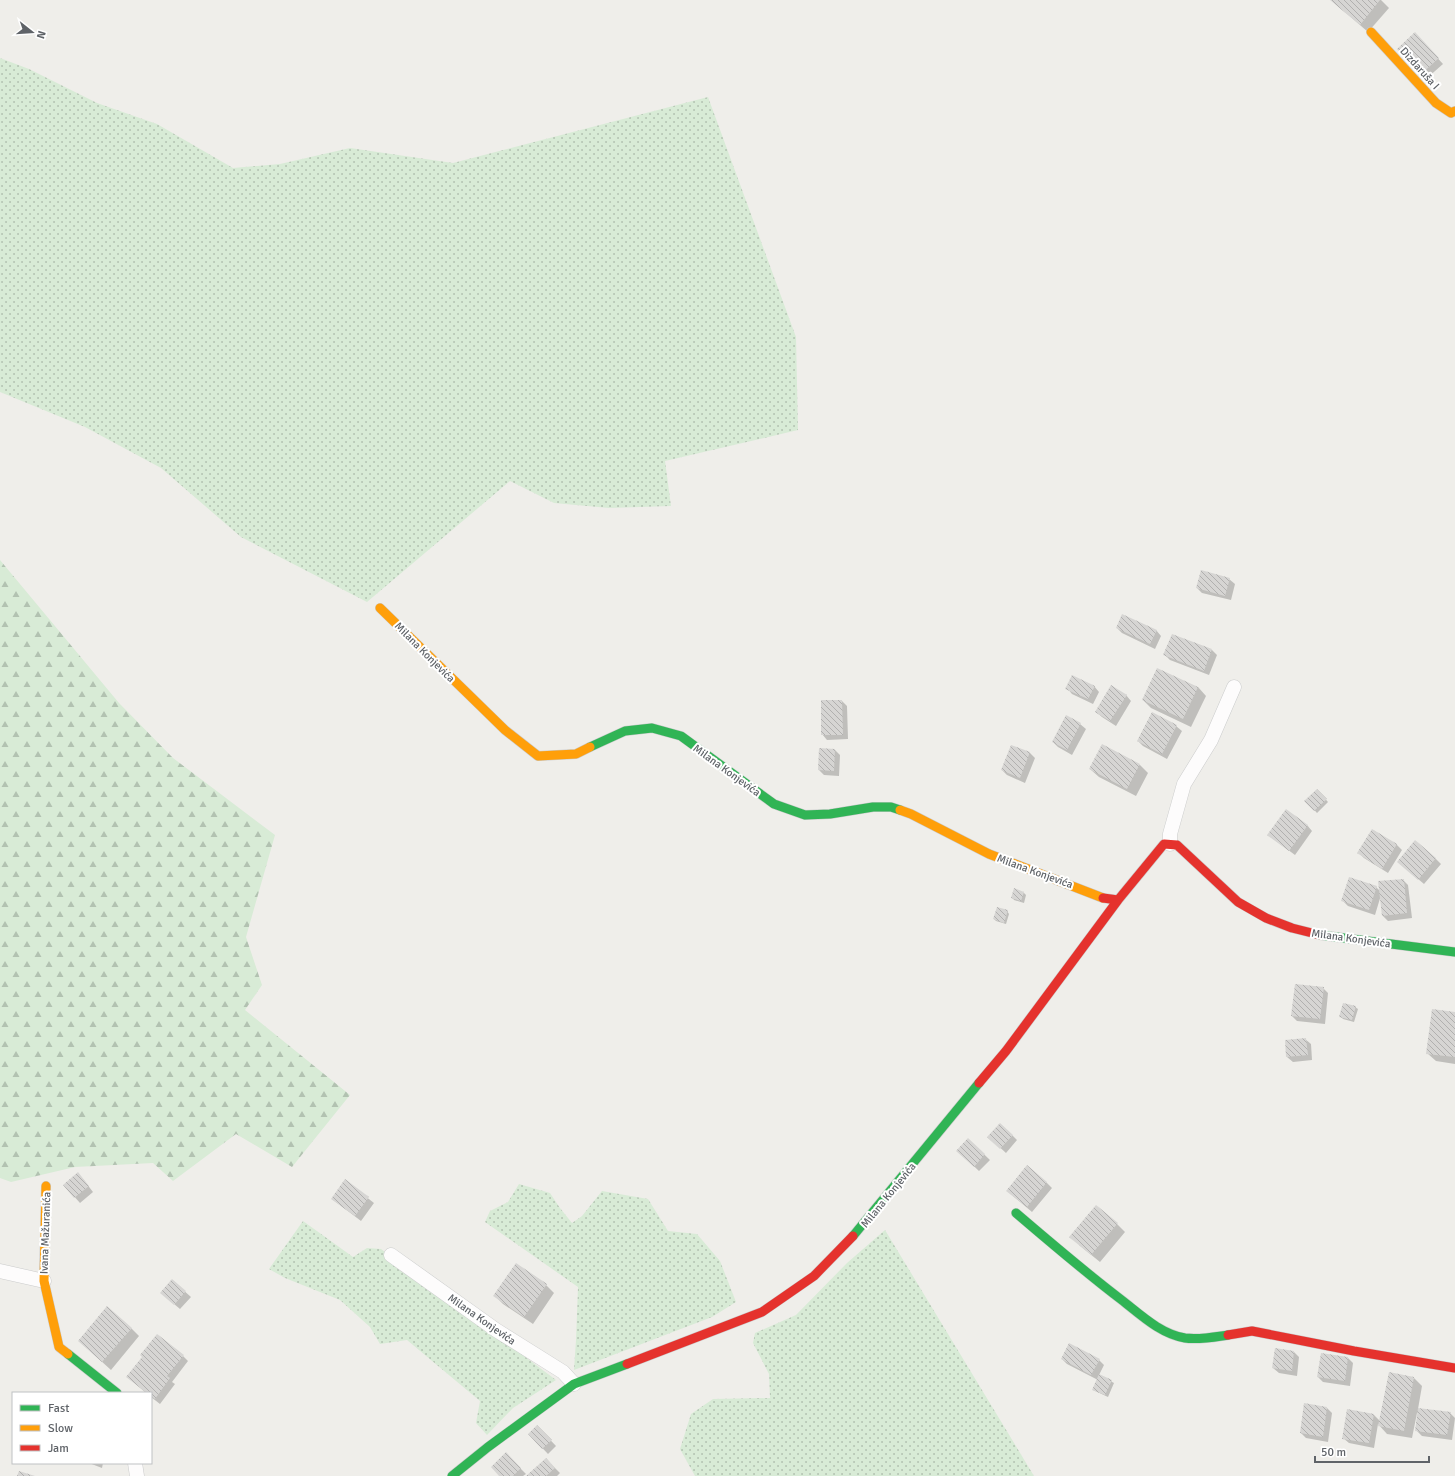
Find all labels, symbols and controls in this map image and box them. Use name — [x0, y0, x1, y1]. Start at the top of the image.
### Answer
north arrow — [12, 12, 52, 52]
text: N — [34, 29, 48, 40]
street label: Dizdaruša I — [1397, 44, 1442, 92]
street label: Milana Konjevića — [392, 620, 458, 685]
street label: Milana Konjevića — [691, 742, 763, 799]
street label: Milana Konjevića — [995, 852, 1075, 891]
street label: Milana Konjevića — [1311, 927, 1392, 951]
street label: Milana Konjevića — [858, 1160, 919, 1230]
street label: Ivana Mažuranića — [38, 1191, 53, 1274]
street label: Milana Konjevića — [445, 1291, 518, 1348]
legend — [12, 1392, 152, 1464]
text: Fast — [48, 1401, 69, 1416]
text: Slow — [48, 1421, 73, 1436]
scale bar — [1315, 1438, 1429, 1464]
text: Jam — [48, 1441, 69, 1456]
text: 50 m — [1321, 1445, 1346, 1460]

